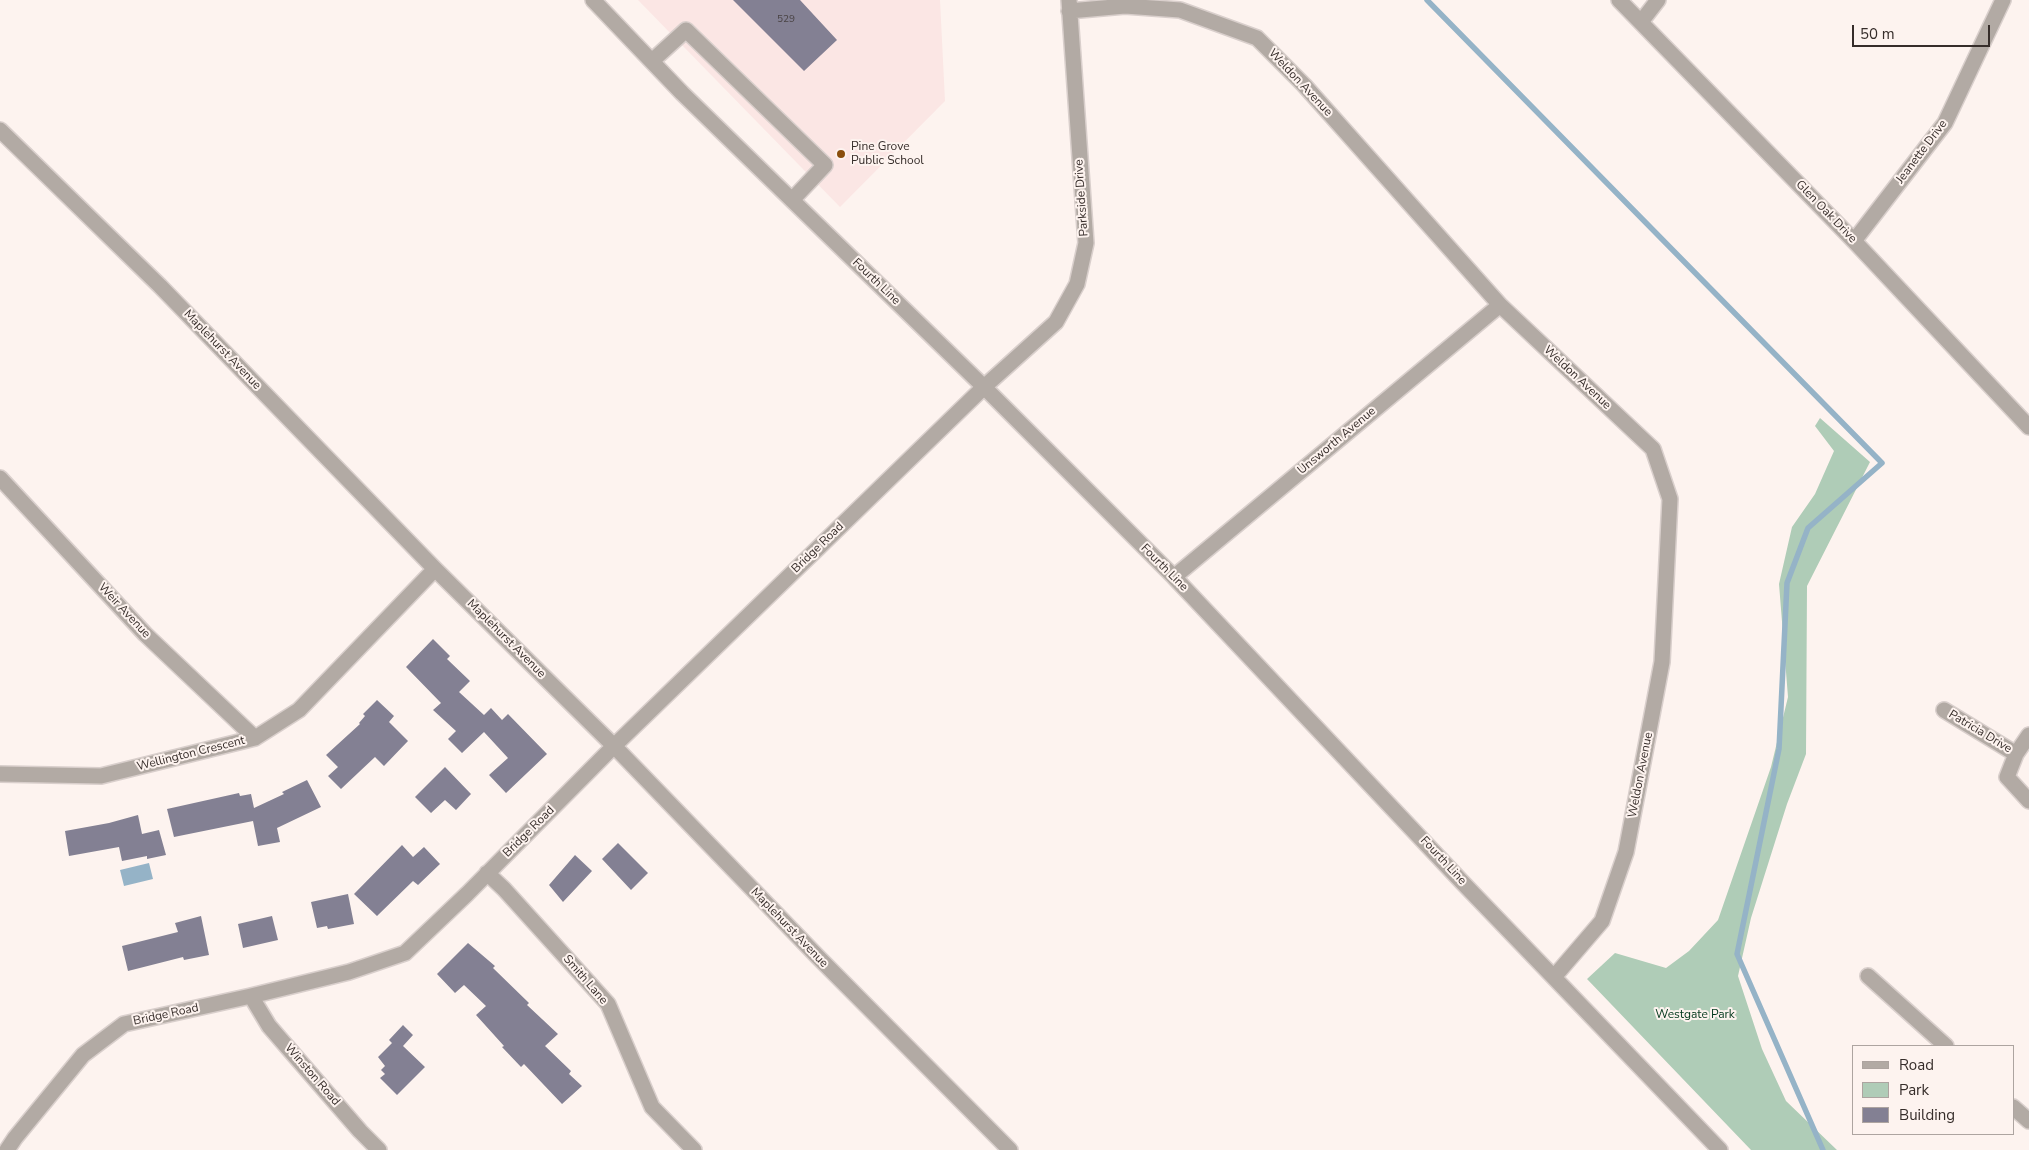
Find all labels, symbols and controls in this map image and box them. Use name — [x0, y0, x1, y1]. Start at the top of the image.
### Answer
house number: 529 — [777, 14, 795, 26]
scale bar — [1854, 15, 1992, 47]
text: 50 m — [1860, 24, 1895, 44]
street label: Weldon Avenue — [1265, 46, 1335, 120]
street label: Jeanette Drive — [1893, 117, 1951, 187]
place label: Pine Grove Public School — [851, 140, 924, 168]
marker: Pine Grove Public School — [835, 148, 847, 160]
street label: Parkside Drive — [1072, 159, 1092, 237]
street label: Glen Oak Drive — [1792, 178, 1860, 246]
street label: Fourth Line — [849, 256, 903, 308]
street label: Maplehurst Avenue — [180, 307, 264, 393]
street label: Weldon Avenue — [1540, 343, 1614, 413]
street label: Unsworth Avenue — [1295, 404, 1379, 478]
street label: Bridge Road — [789, 520, 847, 576]
street label: Fourth Line — [1137, 541, 1191, 595]
street label: Weir Avenue — [95, 581, 153, 641]
street label: Maplehurst Avenue — [464, 597, 548, 681]
street label: Patricia Drive — [1946, 707, 2014, 757]
street label: Weldon Avenue — [1626, 731, 1656, 819]
street label: Wellington Crescent — [136, 734, 246, 774]
street label: Bridge Road — [500, 803, 558, 861]
street label: Fourth Line — [1417, 834, 1469, 888]
street label: Maplehurst Avenue — [747, 885, 831, 971]
street label: Smith Lane — [560, 952, 610, 1008]
street label: Bridge Road — [132, 1001, 200, 1029]
park label: Westgate Park — [1655, 1008, 1735, 1022]
street label: Winston Road — [281, 1041, 343, 1109]
legend — [1852, 1045, 2014, 1135]
text: Road — [1899, 1055, 1934, 1075]
text: Park — [1899, 1080, 1929, 1100]
text: Building — [1899, 1105, 1955, 1125]

